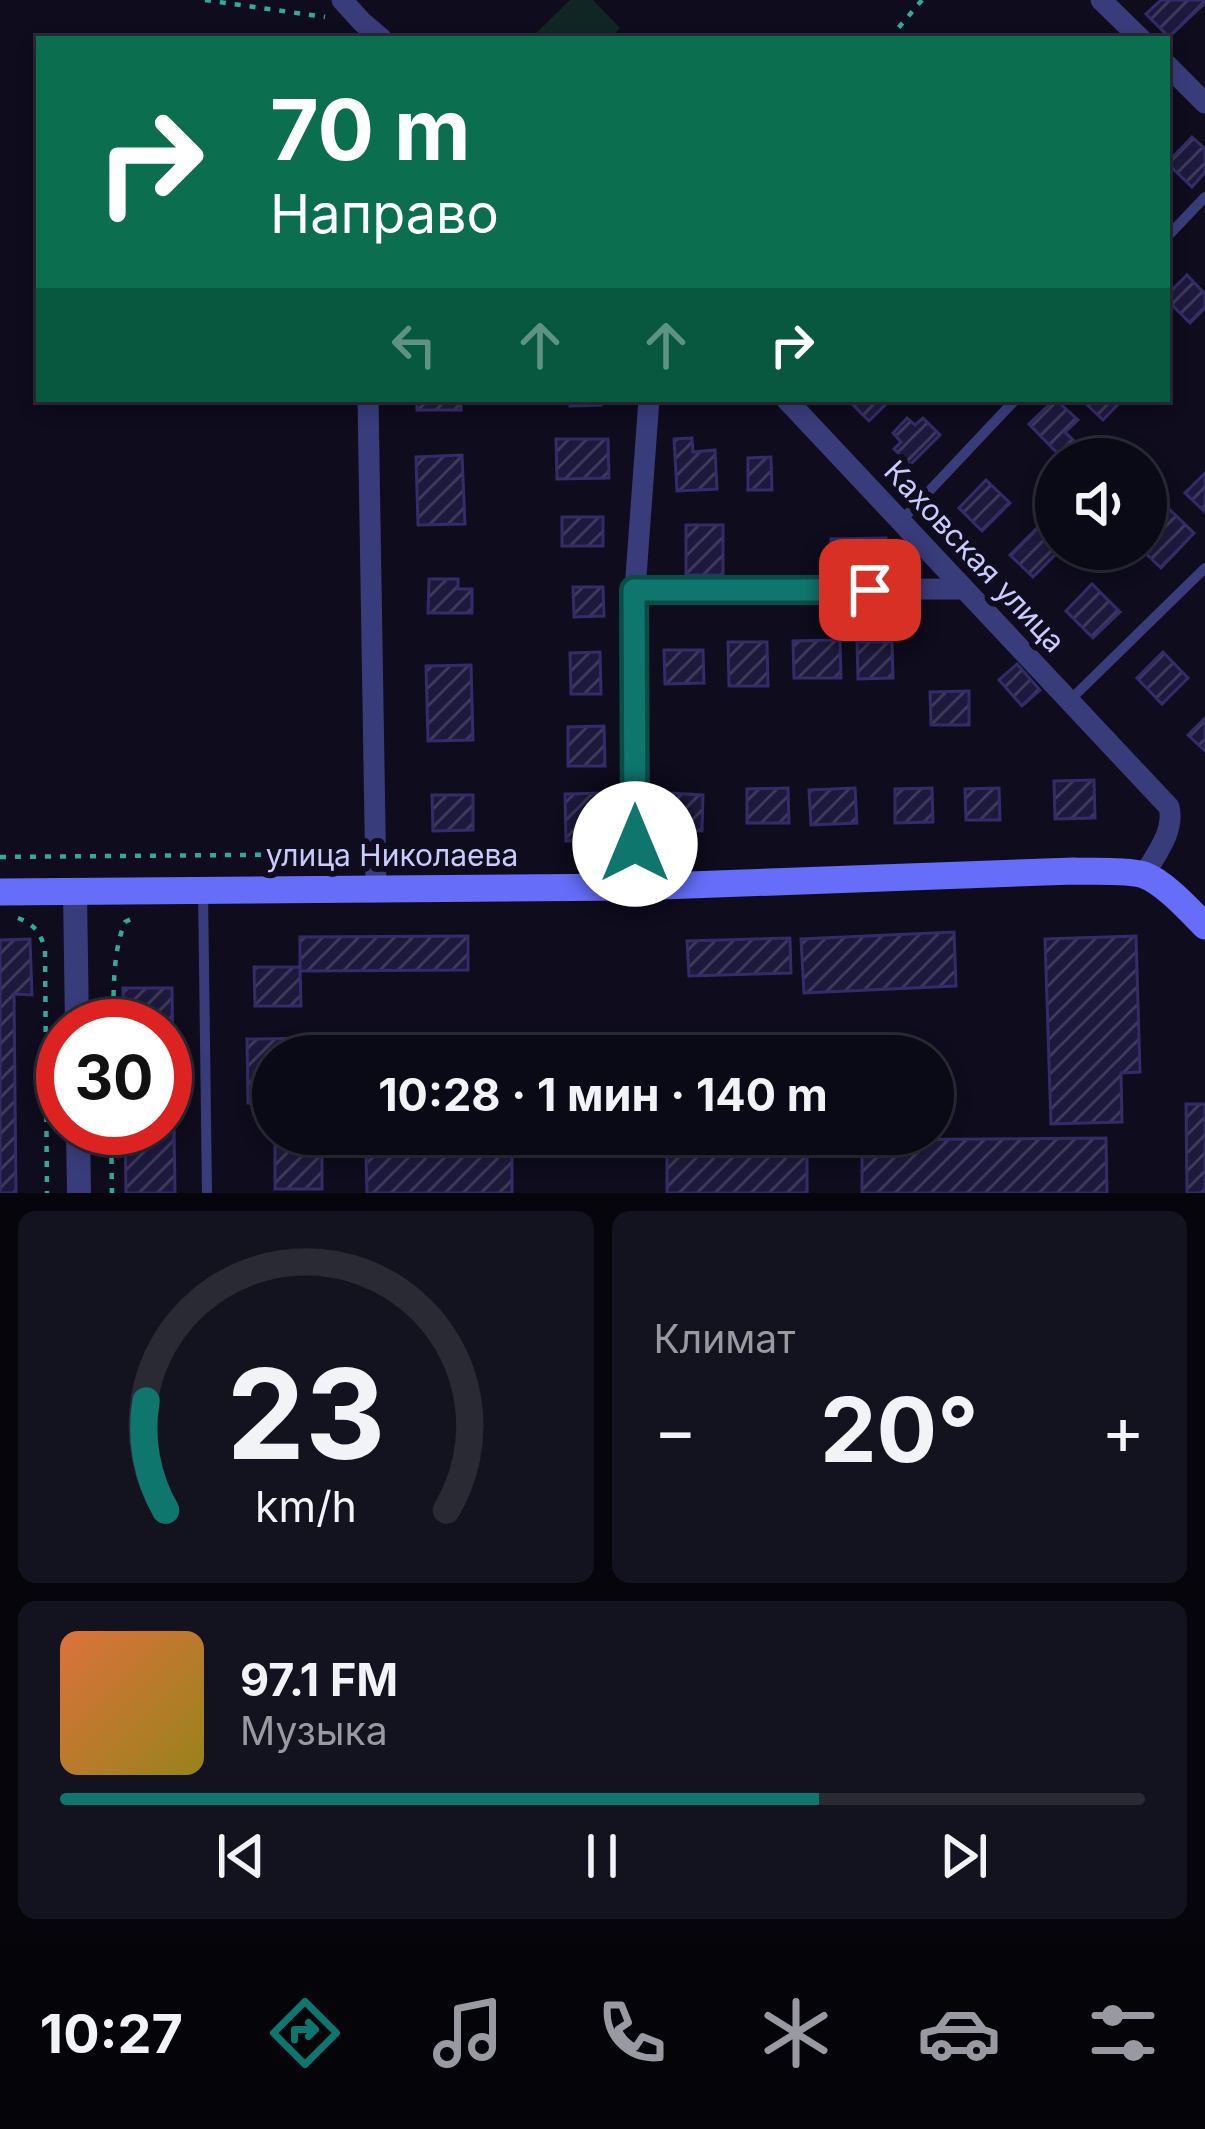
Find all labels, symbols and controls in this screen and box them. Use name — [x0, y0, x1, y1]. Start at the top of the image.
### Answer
text: 70 m — [270, 79, 471, 180]
icon: right — [72, 84, 228, 240]
text: Направо — [270, 181, 499, 246]
icon: left — [381, 312, 447, 378]
icon: ahead — [507, 312, 573, 378]
icon: ahead — [633, 312, 699, 378]
icon: right — [759, 312, 825, 378]
map controls — [1035, 438, 1167, 570]
button: sound — [1035, 438, 1167, 570]
street label: Каховская улица — [877, 453, 1073, 659]
pin — [819, 539, 921, 641]
icon: arrive — [837, 557, 903, 623]
position arrow — [572, 781, 698, 907]
street label: улица Николаева — [266, 837, 518, 873]
speed limit sign: 30 — [36, 999, 192, 1155]
text: 10:28 · 1 мин · 140 m — [378, 1067, 828, 1122]
text: Климат — [654, 1315, 795, 1362]
text: 23 — [226, 1338, 385, 1489]
text: 20° — [820, 1375, 979, 1484]
text: − — [654, 1390, 697, 1470]
text: + — [1101, 1390, 1145, 1470]
text: km/h — [255, 1480, 357, 1532]
text: 97.1 FM — [240, 1652, 398, 1707]
text: Музыка — [240, 1707, 388, 1754]
icon: previous — [208, 1823, 274, 1889]
icon: pause — [569, 1823, 635, 1889]
icon: next — [931, 1823, 997, 1889]
icon: directions — [263, 1991, 347, 2075]
icon: music — [426, 1991, 510, 2075]
icon: phone — [590, 1991, 674, 2075]
icon: climate — [754, 1991, 838, 2075]
icon: car — [917, 1991, 1001, 2075]
icon: filters — [1081, 1991, 1165, 2075]
text: 10:27 — [40, 2001, 183, 2066]

